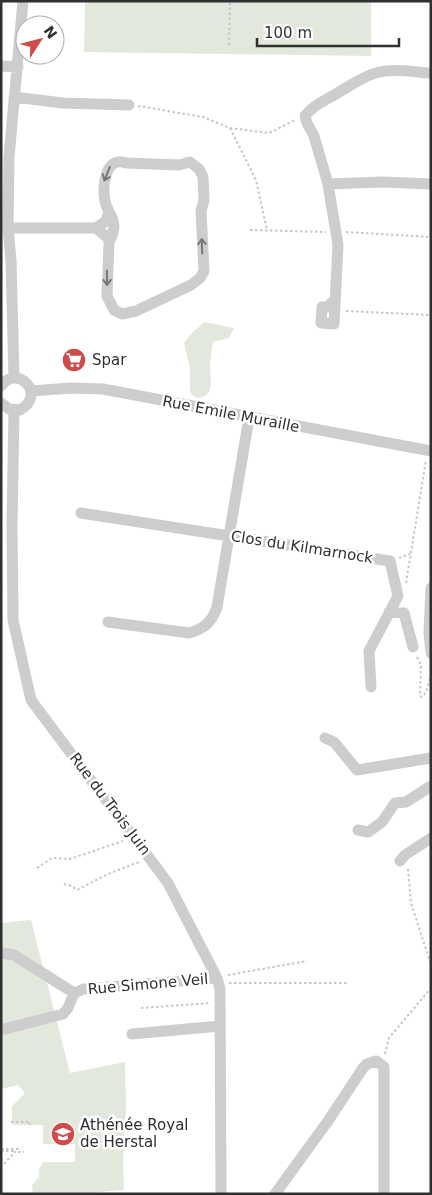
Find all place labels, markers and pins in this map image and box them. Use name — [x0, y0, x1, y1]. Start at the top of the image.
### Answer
supermarket icon: Spar — [61, 347, 87, 373]
place label: Spar — [92, 351, 127, 369]
place label: Athénée Royal de Herstal — [80, 1116, 189, 1151]
school or university icon: Athénée Royal de Herstal — [50, 1121, 76, 1147]

